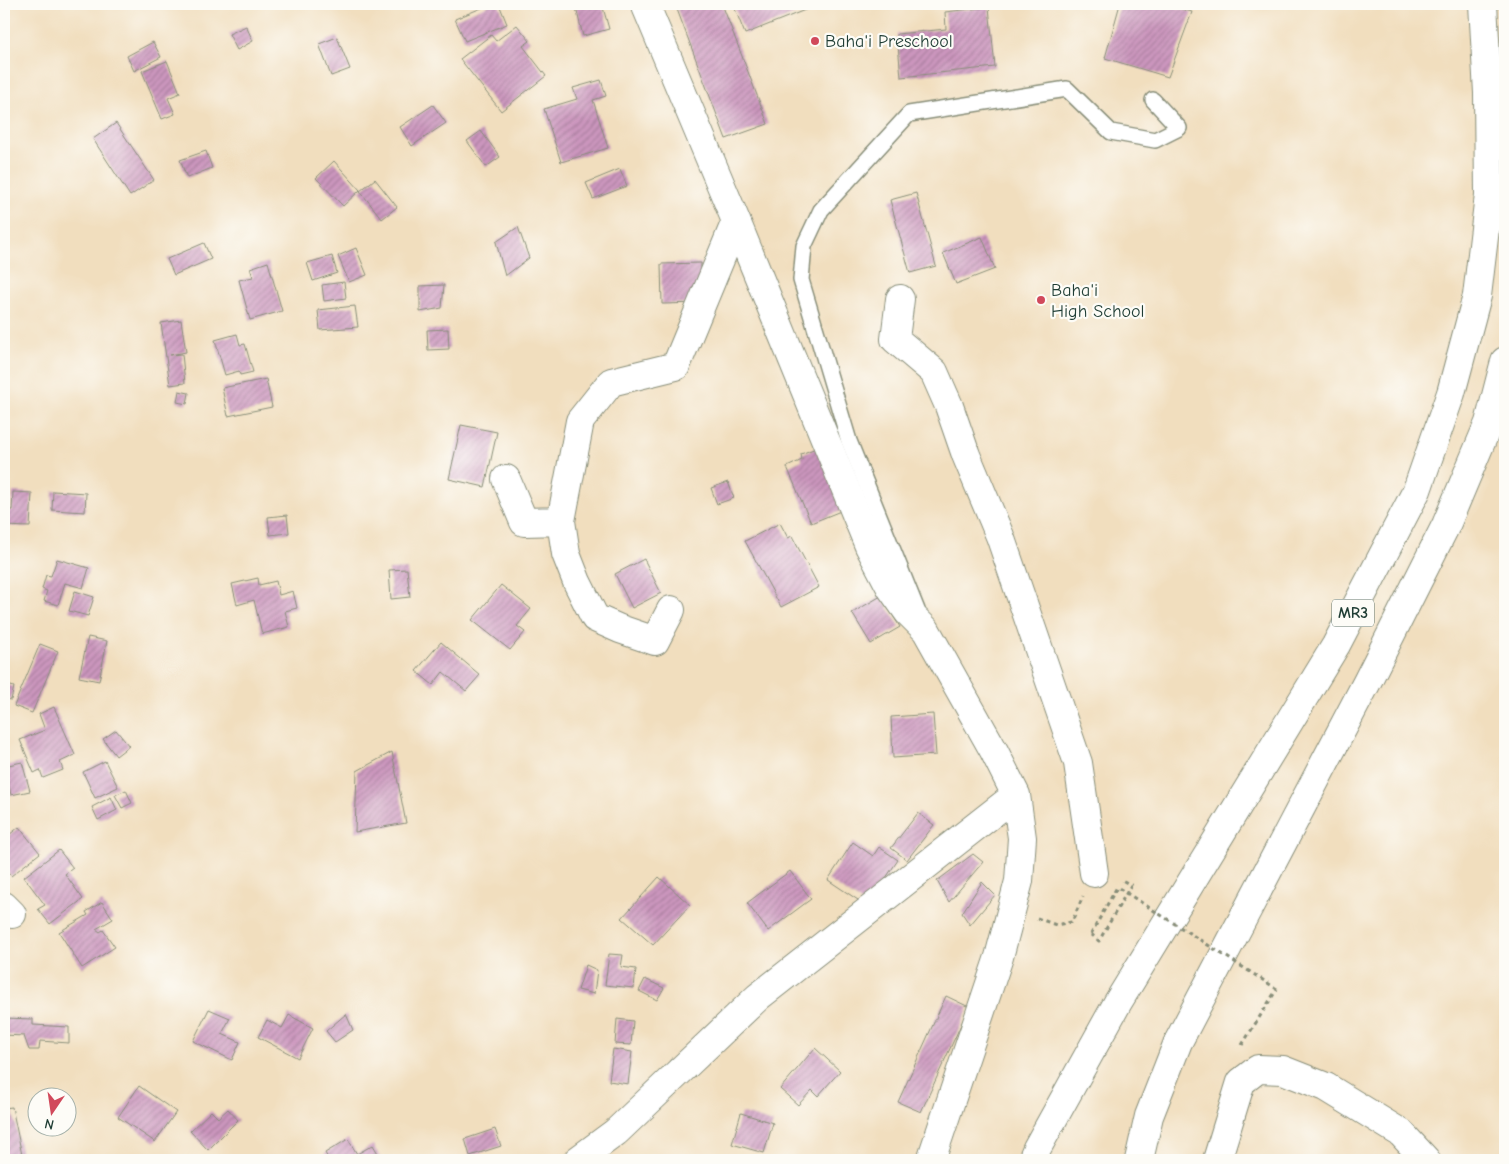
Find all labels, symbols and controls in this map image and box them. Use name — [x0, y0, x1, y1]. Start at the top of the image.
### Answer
place label: Baha'i Preschool — [825, 31, 953, 52]
marker: Baha'i Preschool — [809, 35, 821, 47]
place label: Baha'i High School — [1051, 280, 1145, 322]
marker: Baha'i High School — [1035, 294, 1047, 306]
road number: MR3 — [1332, 600, 1374, 626]
north arrow — [28, 1086, 78, 1136]
text: N — [43, 1115, 56, 1133]

